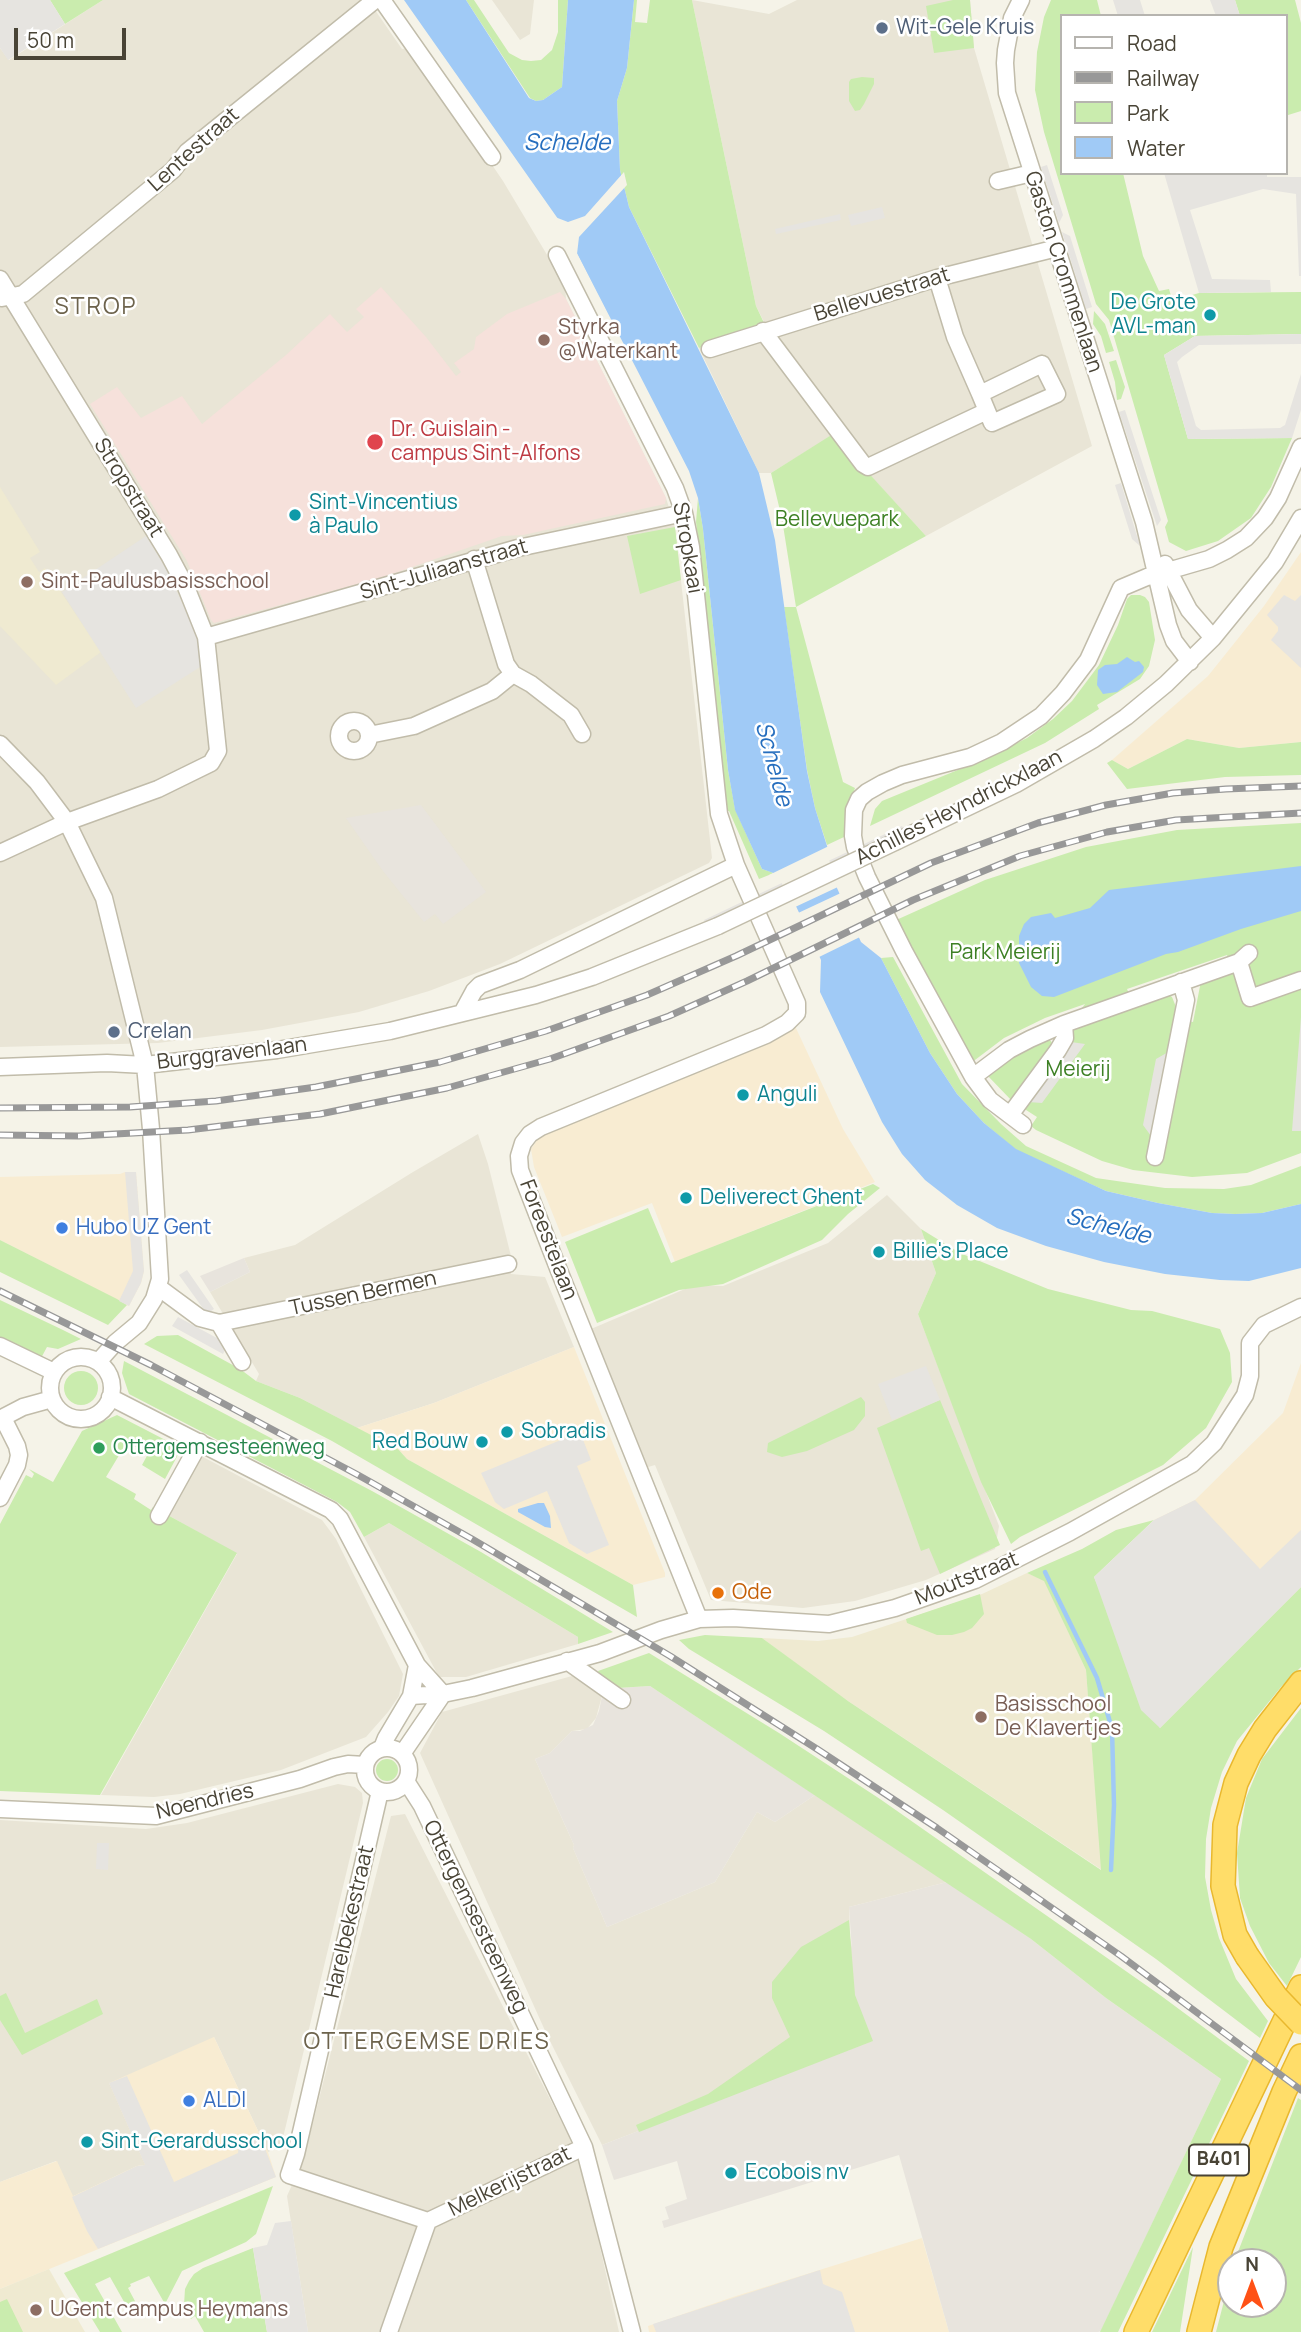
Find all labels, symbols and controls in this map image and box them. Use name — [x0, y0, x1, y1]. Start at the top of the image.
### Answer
scale bar — [18, 14, 130, 58]
legend — [1060, 14, 1287, 175]
place label: Wit-Gele Kruis — [896, 15, 1034, 41]
marker: Wit-Gele Kruis — [874, 20, 890, 36]
text: 50 m — [27, 26, 74, 54]
text: Road — [1127, 29, 1177, 57]
text: Railway — [1127, 64, 1199, 92]
text: Park — [1127, 99, 1169, 127]
street label: Lentestraat — [143, 103, 245, 197]
water label: Schelde — [524, 130, 610, 158]
text: Water — [1127, 134, 1185, 162]
street label: Gaston Crommenlaan — [1019, 168, 1107, 376]
street label: Bellevuestraat — [811, 262, 953, 328]
place label: De Grote AVL-man — [1111, 290, 1196, 340]
district label: STROP — [55, 294, 137, 322]
marker: De Grote AVL-man — [1202, 307, 1218, 323]
place label: Styrka @Waterkant — [558, 315, 678, 365]
marker: Styrka @Waterkant — [536, 332, 552, 348]
place label: Dr. Guislain - campus Sint-Alfons — [391, 417, 580, 467]
marker: Dr. Guislain - campus Sint-Alfons — [365, 432, 385, 452]
street label: Stropstraat — [88, 434, 168, 542]
place label: Sint-Vincentius à Paulo — [309, 490, 458, 540]
street label: Stropkaai — [667, 500, 707, 596]
marker: Sint-Vincentius à Paulo — [287, 507, 303, 523]
park label: Bellevuepark — [775, 507, 899, 533]
street label: Sint-Juliaanstraat — [357, 534, 531, 606]
place label: Sint-Paulusbasisschool — [41, 569, 269, 595]
marker: Sint-Paulusbasisschool — [19, 574, 35, 590]
water label: Schelde — [748, 719, 798, 809]
street label: Achilles Heyndrickxlaan — [852, 745, 1066, 871]
park label: Park Meierij — [950, 940, 1060, 966]
place label: Crelan — [128, 1019, 192, 1045]
marker: Crelan — [106, 1024, 122, 1040]
street label: Burggravenlaan — [155, 1032, 309, 1076]
park label: Meierij — [1046, 1057, 1110, 1083]
place label: Anguli — [757, 1082, 817, 1108]
marker: Anguli — [735, 1087, 751, 1103]
street label: Foreestelaan — [514, 1176, 582, 1304]
place label: Deliverect Ghent — [700, 1185, 863, 1211]
marker: Deliverect Ghent — [678, 1190, 694, 1206]
water label: Schelde — [1063, 1203, 1153, 1251]
place label: Hubo UZ Gent — [76, 1215, 211, 1241]
marker: Hubo UZ Gent — [54, 1220, 70, 1236]
place label: Billie's Place — [893, 1239, 1009, 1265]
marker: Billie's Place — [871, 1244, 887, 1260]
street label: Tussen Bermen — [287, 1266, 439, 1322]
place label: Sobradis — [521, 1419, 606, 1445]
marker: Sobradis — [499, 1424, 515, 1440]
place label: Red Bouw — [372, 1429, 468, 1455]
marker: Red Bouw — [474, 1434, 490, 1450]
place label: Ottergemsesteenweg — [113, 1435, 325, 1461]
marker: Ottergemsesteenweg — [91, 1440, 107, 1456]
street label: Moutstraat — [912, 1547, 1022, 1611]
place label: Ode — [732, 1580, 772, 1606]
marker: Ode — [710, 1585, 726, 1601]
place label: Basisschool De Klavertjes — [995, 1692, 1121, 1742]
marker: Basisschool De Klavertjes — [973, 1709, 989, 1725]
street label: Noendries — [154, 1779, 256, 1825]
street label: Ottergemsesteenweg — [417, 1816, 533, 2018]
street label: Harelbekestraat — [320, 1843, 380, 2001]
district label: OTTERGEMSE DRIES — [305, 2029, 549, 2057]
place label: ALDI — [203, 2088, 246, 2114]
marker: ALDI — [181, 2093, 197, 2109]
place label: Sint-Gerardusschool — [101, 2129, 303, 2155]
marker: Sint-Gerardusschool — [79, 2134, 95, 2150]
street label: Melkerijstraat — [445, 2141, 575, 2223]
road number: B401 — [1189, 2144, 1249, 2176]
place label: Ecobois nv — [745, 2160, 849, 2186]
marker: Ecobois nv — [723, 2165, 739, 2181]
north arrow — [1217, 2248, 1287, 2318]
text: N — [1245, 2251, 1259, 2277]
place label: UGent campus Heymans — [50, 2297, 288, 2323]
marker: UGent campus Heymans — [28, 2302, 44, 2318]

